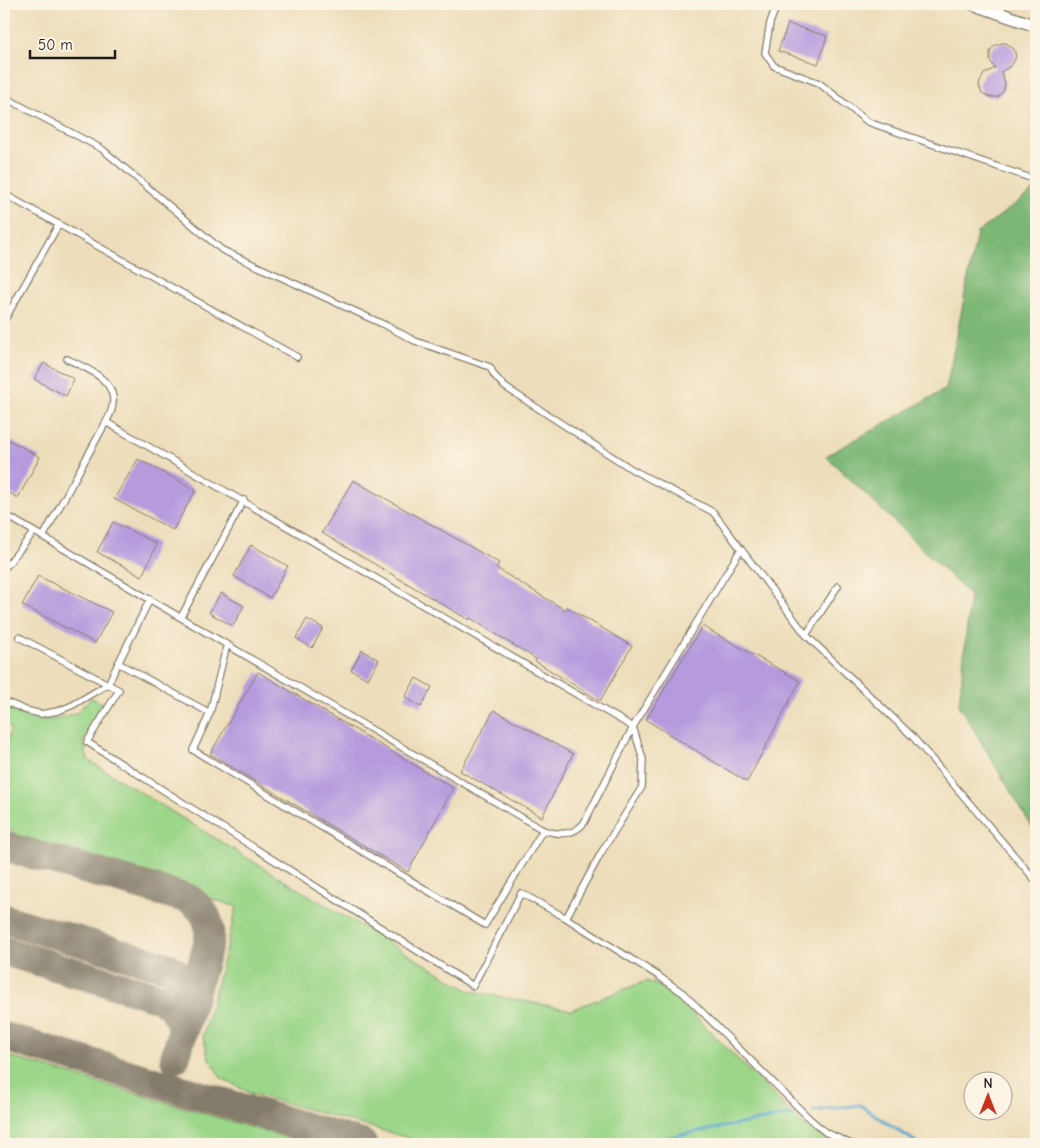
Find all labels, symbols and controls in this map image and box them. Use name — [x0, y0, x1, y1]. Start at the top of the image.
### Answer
scale bar — [30, 28, 115, 60]
text: 50 m — [38, 36, 73, 54]
north arrow — [962, 1070, 1012, 1120]
text: N — [983, 1075, 993, 1092]

